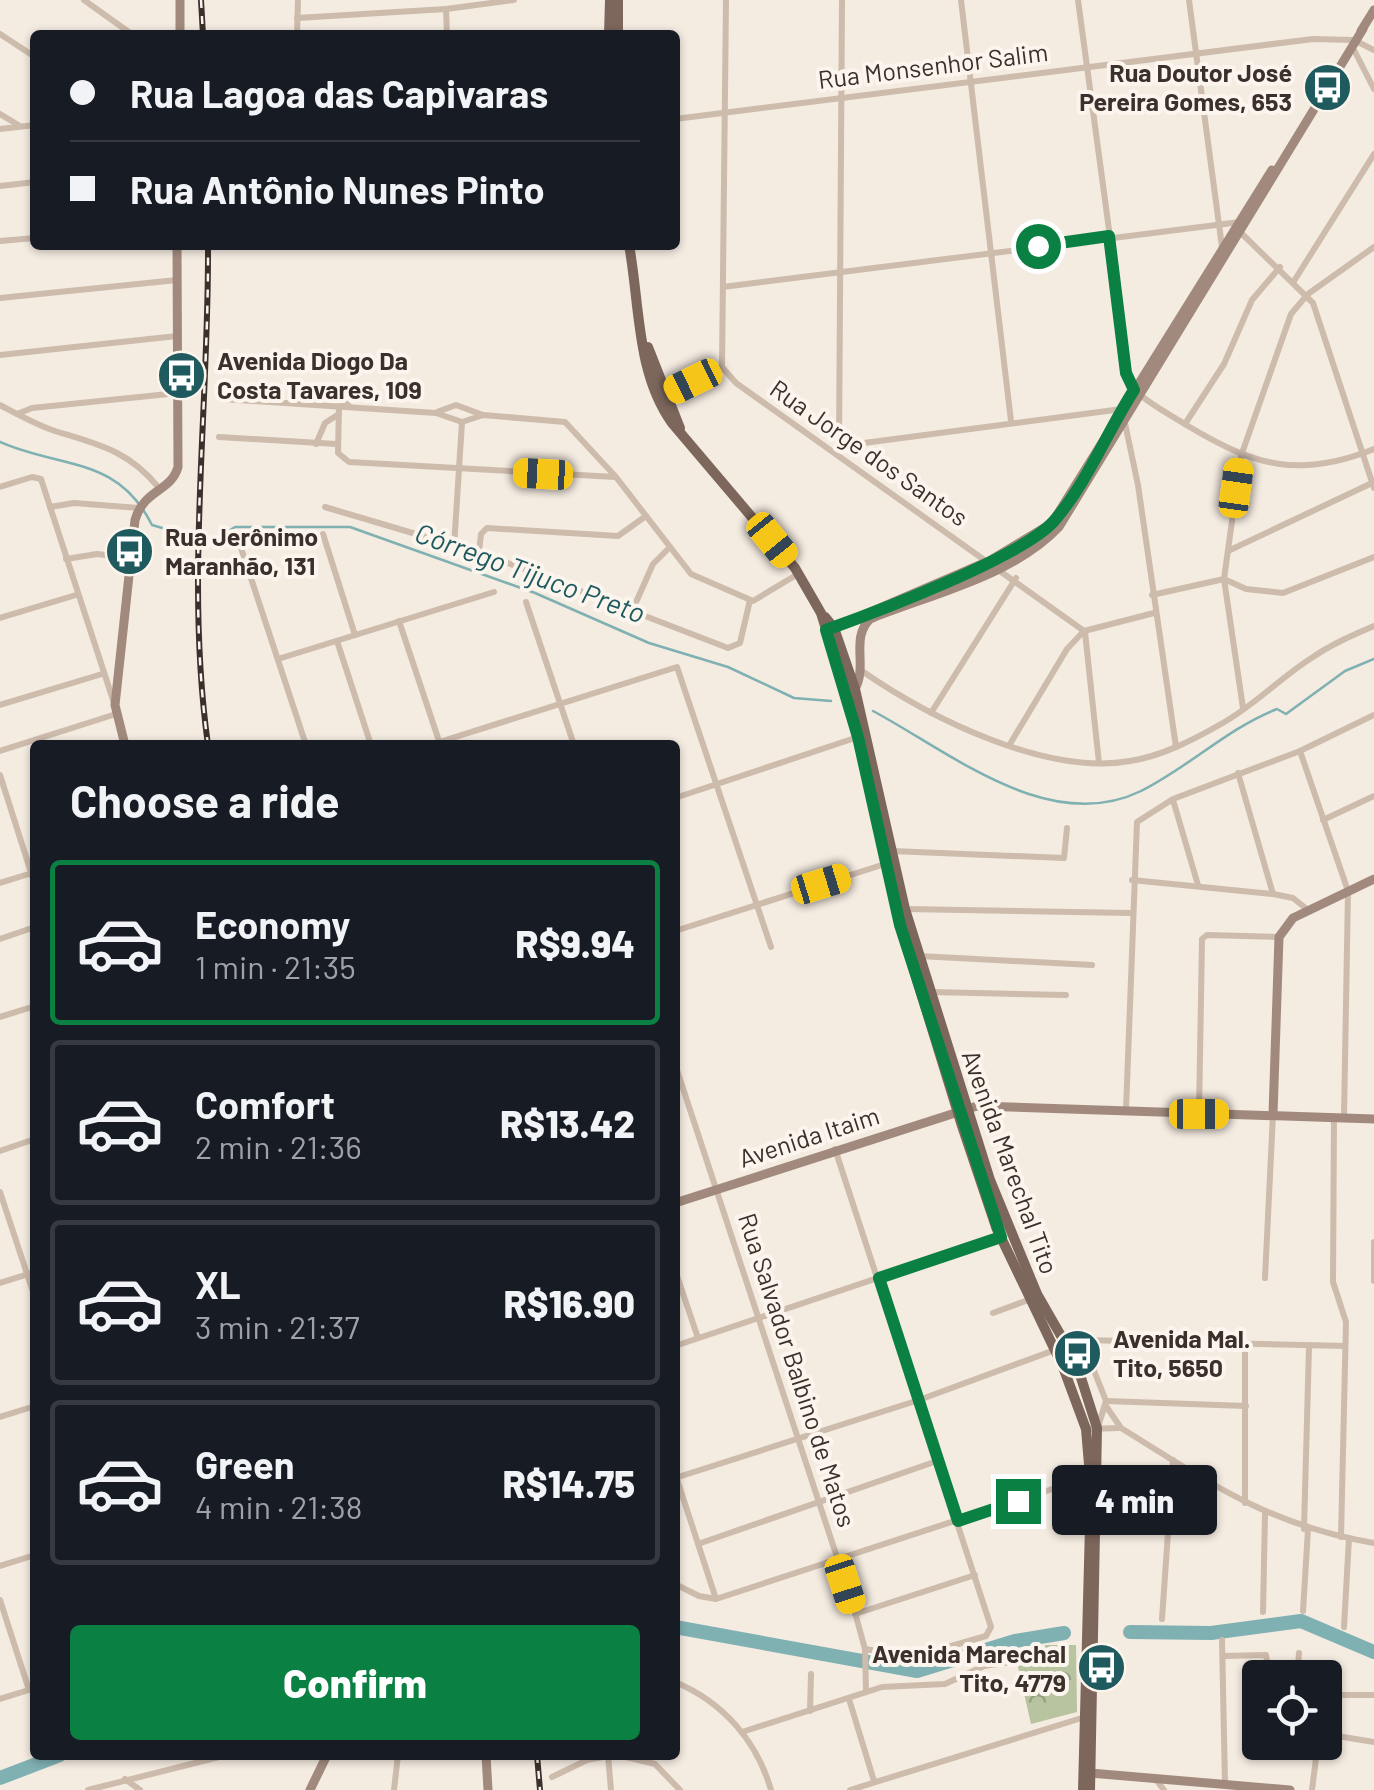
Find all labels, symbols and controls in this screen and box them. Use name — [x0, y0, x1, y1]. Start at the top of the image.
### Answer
street label: Rua Monsenhor Salim — [816, 36, 1050, 94]
place label: Rua Doutor José Pereira Gomes, 653 — [1079, 57, 1292, 116]
bus stop icon: Rua Doutor José Pereira Gomes, 653 — [1301, 61, 1353, 113]
text: Rua Lagoa das Capivaras — [130, 70, 548, 116]
text: Rua Antônio Nunes Pinto — [130, 166, 545, 212]
route start — [1016, 224, 1061, 269]
place label: Avenida Diogo Da Costa Tavares, 109 — [217, 345, 422, 404]
bus stop icon: Avenida Diogo Da Costa Tavares, 109 — [156, 349, 208, 401]
car — [659, 354, 727, 408]
street label: Rua Jorge dos Santos — [765, 373, 974, 532]
car — [1217, 456, 1255, 520]
car — [512, 457, 574, 491]
car — [741, 507, 803, 573]
water label: Córrego Tijuco Preto — [411, 515, 650, 629]
place label: Rua Jerônimo Maranhão, 131 — [165, 521, 318, 580]
bus stop icon: Rua Jerônimo Maranhão, 131 — [104, 525, 156, 577]
text: Choose a ride — [70, 773, 340, 827]
car — [788, 861, 854, 907]
icon: car — [75, 898, 165, 988]
text: Economy — [195, 901, 350, 947]
text: R$9.94 — [515, 920, 635, 966]
text: 1 min · 21:35 — [195, 947, 356, 985]
street label: Avenida Marechal Tito — [956, 1046, 1065, 1278]
icon: car — [75, 1078, 165, 1168]
text: Comfort — [195, 1081, 335, 1127]
street label: Avenida Itaim — [735, 1099, 883, 1173]
car — [1169, 1099, 1229, 1129]
text: R$13.42 — [500, 1100, 635, 1146]
text: 2 min · 21:36 — [195, 1127, 362, 1165]
street label: Rua Salvador Balbino de Matos — [733, 1209, 863, 1530]
icon: car — [75, 1258, 165, 1348]
text: XL — [195, 1261, 241, 1307]
text: R$16.90 — [503, 1280, 635, 1326]
text: 3 min · 21:37 — [195, 1307, 360, 1345]
place label: Avenida Mal. Tito, 5650 — [1113, 1323, 1251, 1382]
bus stop icon: Avenida Mal. Tito, 5650 — [1052, 1327, 1104, 1379]
icon: car — [75, 1438, 165, 1528]
text: Green — [195, 1441, 295, 1487]
text: R$14.75 — [502, 1460, 635, 1506]
callout: 4 min — [1053, 1466, 1218, 1536]
route end — [996, 1479, 1041, 1524]
text: 4 min — [1095, 1481, 1174, 1519]
text: 4 min · 21:38 — [195, 1487, 362, 1525]
car — [821, 1551, 869, 1617]
button: Confirm — [70, 1625, 640, 1740]
place label: Avenida Marechal Tito, 4779 — [872, 1638, 1066, 1697]
bus stop icon: Avenida Marechal Tito, 4779 — [1075, 1642, 1127, 1694]
map controls — [1242, 1660, 1342, 1760]
button: locate — [1242, 1660, 1342, 1760]

